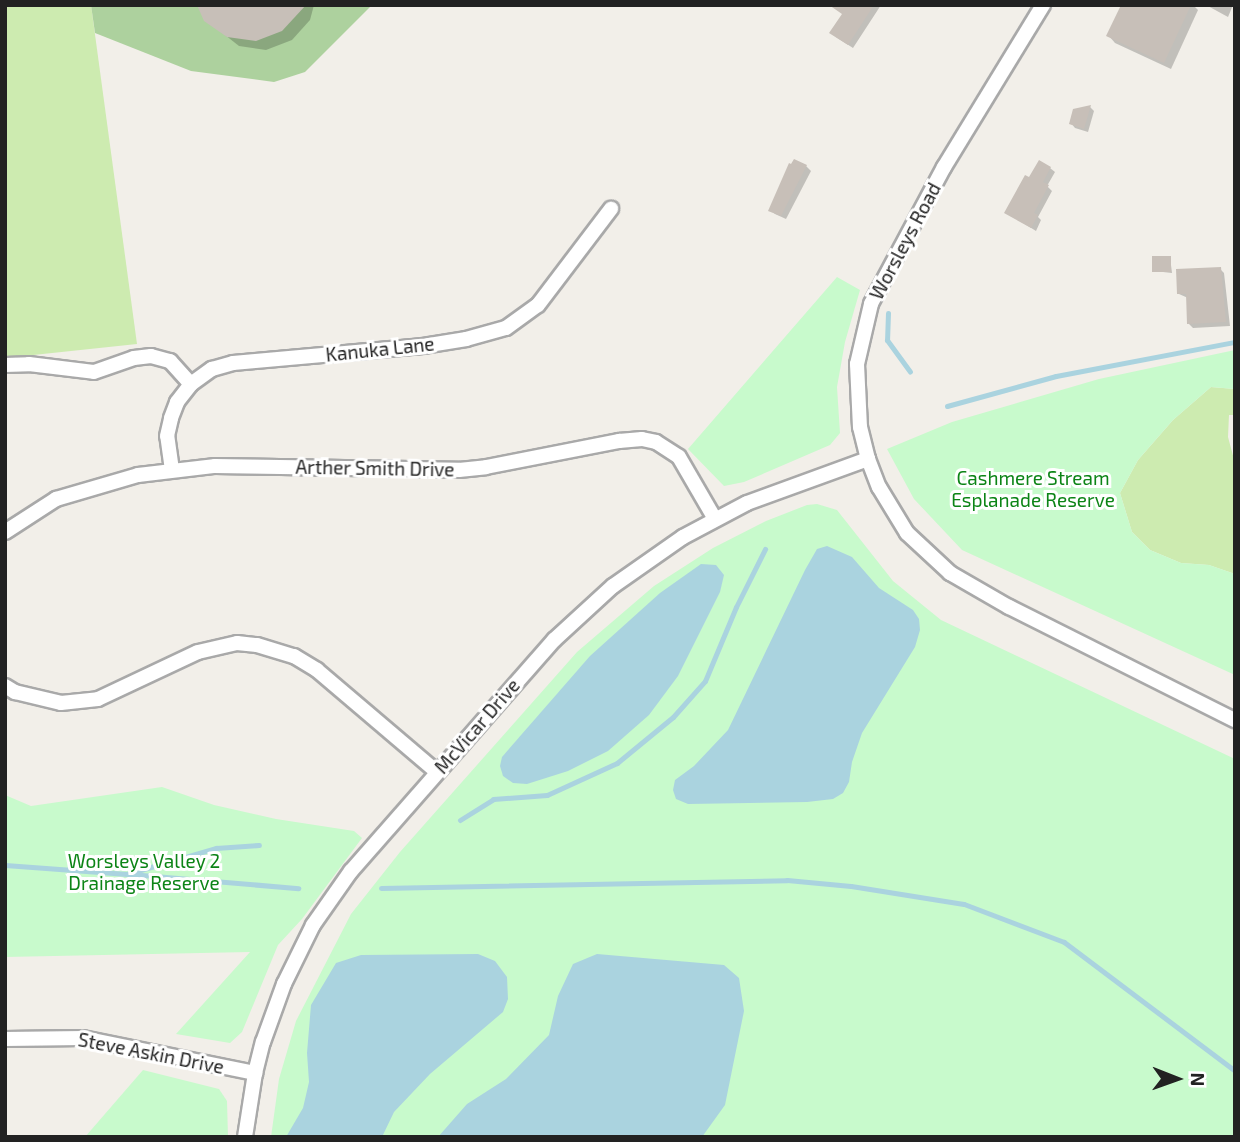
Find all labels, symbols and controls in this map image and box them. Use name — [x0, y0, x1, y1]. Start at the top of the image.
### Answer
street label: Worsleys Road — [865, 179, 945, 303]
street label: Kanuka Lane — [324, 332, 436, 366]
street label: Arther Smith Drive — [295, 455, 455, 481]
park label: Cashmere Stream Esplanade Reserve — [951, 467, 1115, 511]
street label: McVicar Drive — [429, 674, 525, 778]
park label: Worsleys Valley 2 Drainage Reserve — [67, 850, 221, 894]
street label: Steve Askin Drive — [76, 1028, 226, 1078]
north arrow — [1142, 1044, 1212, 1114]
text: N — [1187, 1072, 1210, 1086]

